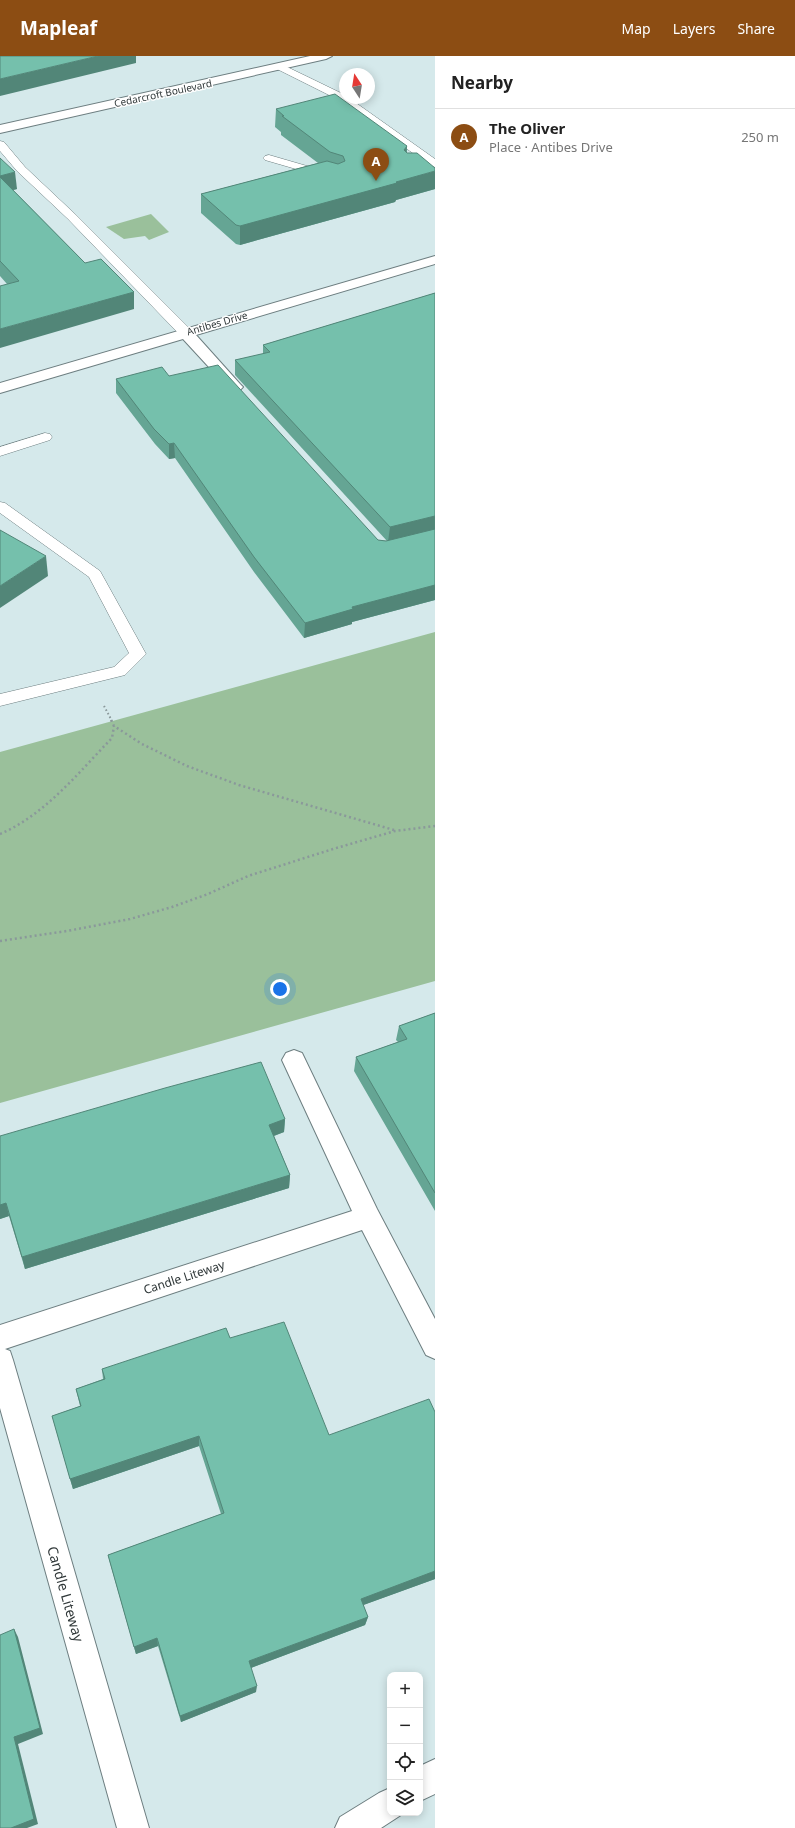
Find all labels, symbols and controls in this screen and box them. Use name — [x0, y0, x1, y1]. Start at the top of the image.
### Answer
text: Mapleaf — [20, 15, 97, 41]
text: Map — [622, 19, 651, 38]
text: Layers — [673, 19, 715, 38]
text: Share — [737, 19, 775, 38]
north arrow — [339, 68, 375, 104]
text: Nearby — [451, 71, 513, 94]
street label: Cedarcroft Boulevard — [113, 76, 213, 110]
text: The Oliver — [489, 118, 565, 138]
text: A — [460, 128, 469, 146]
text: 250 m — [741, 128, 779, 146]
text: Place · Antibes Drive — [489, 138, 613, 156]
pin: A — [363, 148, 389, 181]
street label: Antibes Drive — [185, 308, 249, 338]
your location — [270, 979, 290, 999]
street label: Candle Liteway — [141, 1256, 228, 1298]
street label: Candle Liteway — [43, 1544, 89, 1645]
map controls — [387, 1672, 423, 1816]
button: + — [387, 1672, 423, 1708]
button: − — [387, 1708, 423, 1744]
button: locate — [387, 1744, 423, 1780]
button: layers — [387, 1780, 423, 1816]

